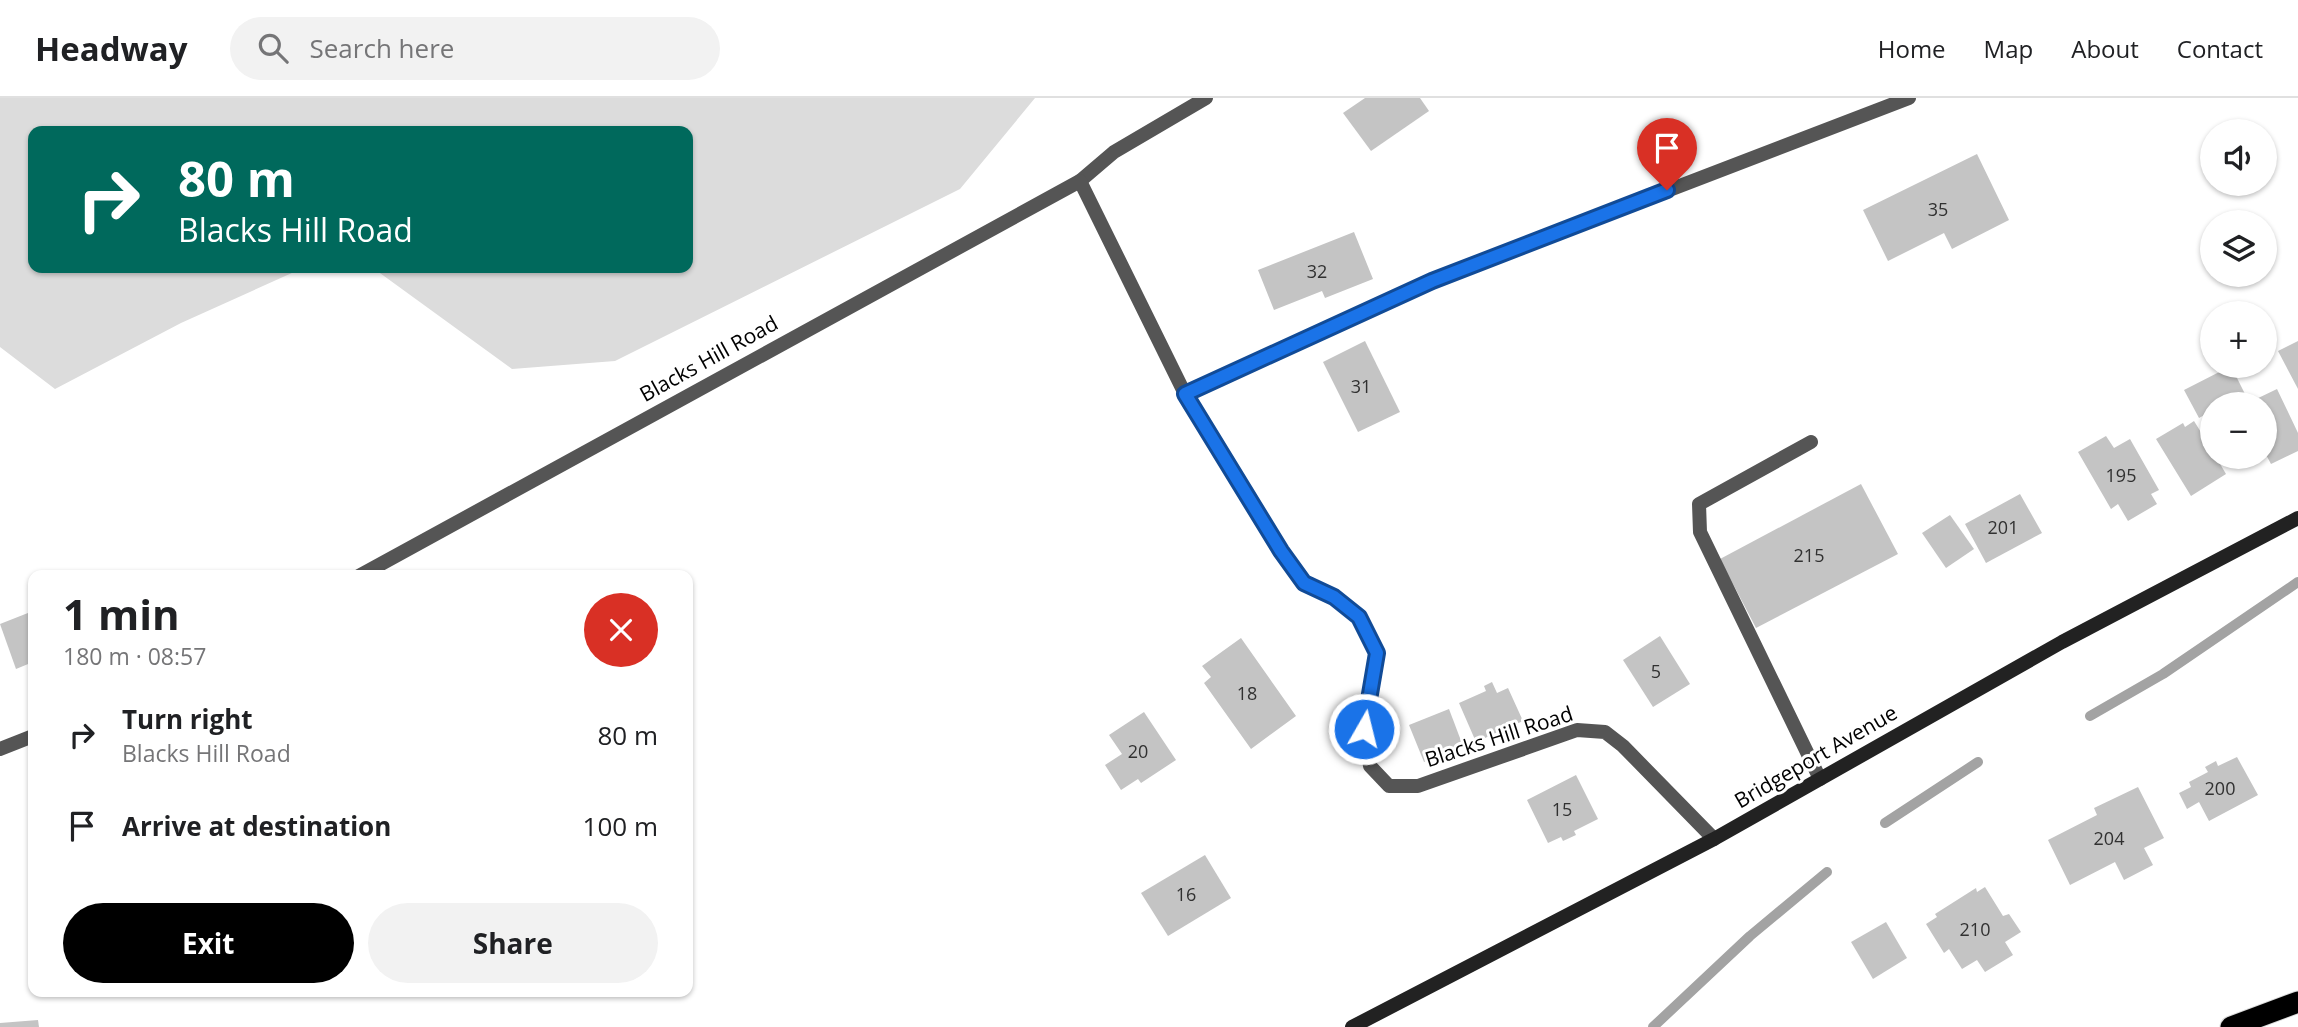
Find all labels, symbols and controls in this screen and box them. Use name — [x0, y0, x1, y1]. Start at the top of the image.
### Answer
search box — [230, 17, 720, 80]
text: Headway — [35, 26, 188, 71]
icon: search — [254, 29, 292, 67]
text: Search here — [310, 30, 454, 66]
text: Home — [1878, 32, 1946, 65]
text: Map — [1984, 32, 2033, 65]
text: About — [2071, 32, 2139, 65]
text: Contact — [2177, 32, 2263, 65]
pin — [1637, 118, 1697, 190]
map controls — [2200, 119, 2277, 469]
button: sound — [2200, 119, 2277, 196]
icon: arrive — [1648, 129, 1686, 167]
text: 80 m — [178, 145, 295, 211]
icon: right — [63, 154, 154, 245]
house number: 35 — [1928, 197, 1948, 221]
text: Blacks Hill Road — [178, 208, 413, 251]
button: layers — [2200, 210, 2277, 287]
house number: 32 — [1307, 259, 1327, 283]
button: + — [2200, 301, 2277, 378]
street label: Blacks Hill Road — [634, 309, 783, 408]
house number: 31 — [1351, 374, 1371, 398]
button: − — [2200, 392, 2277, 469]
house number: 195 — [2106, 463, 2136, 487]
house number: 201 — [1988, 515, 2018, 539]
house number: 215 — [1794, 543, 1824, 567]
text: 1 min — [63, 585, 180, 642]
button: close — [584, 593, 658, 667]
text: 180 m · 08:57 — [63, 640, 206, 672]
house number: 5 — [1651, 659, 1661, 683]
house number: 18 — [1237, 681, 1257, 705]
position arrow — [1327, 692, 1401, 766]
street label: Bridgeport Avenue — [1729, 698, 1902, 814]
street label: Blacks Hill Road — [1421, 699, 1576, 773]
text: Turn right — [122, 701, 253, 737]
icon: right — [63, 716, 101, 754]
text: 80 m — [597, 717, 658, 753]
text: Blacks Hill Road — [122, 737, 291, 769]
house number: 20 — [1128, 739, 1148, 763]
house number: 200 — [2205, 776, 2235, 800]
house number: 15 — [1552, 797, 1572, 821]
icon: arrive — [63, 807, 101, 845]
text: Arrive at destination — [122, 808, 391, 844]
text: 100 m — [583, 808, 658, 844]
house number: 204 — [2094, 826, 2124, 850]
house number: 16 — [1176, 882, 1196, 906]
button: Exit — [63, 903, 354, 983]
button: Share — [368, 903, 658, 983]
house number: 210 — [1960, 917, 1990, 941]

